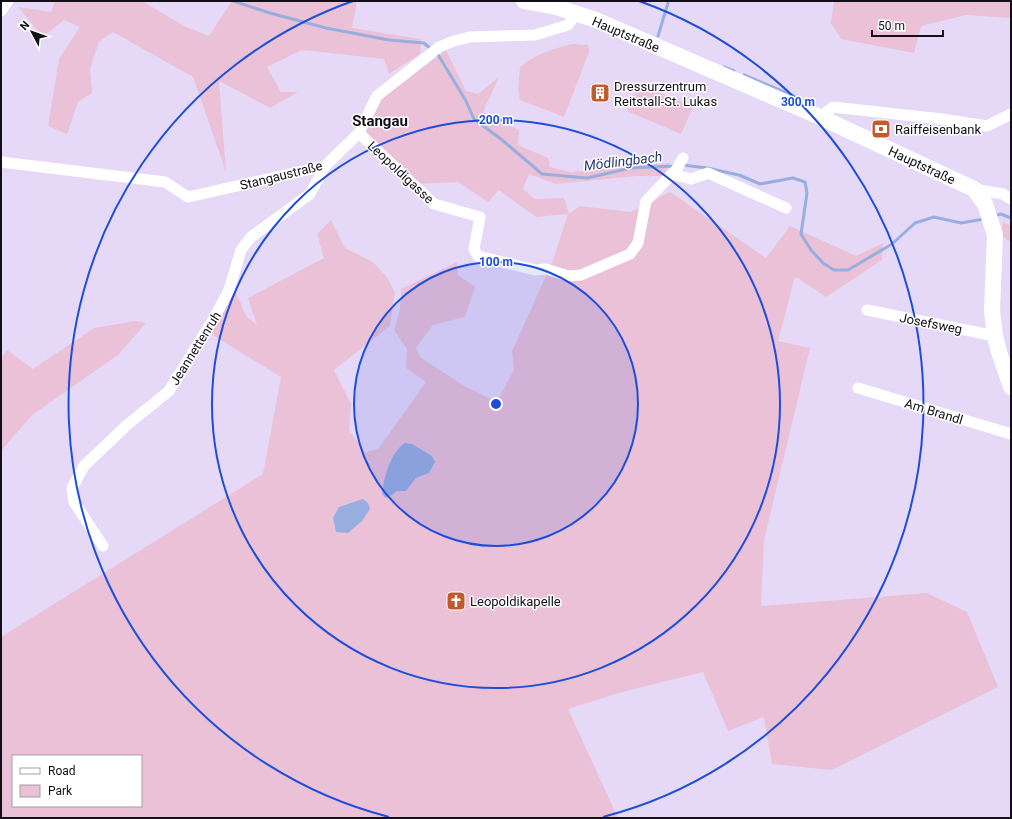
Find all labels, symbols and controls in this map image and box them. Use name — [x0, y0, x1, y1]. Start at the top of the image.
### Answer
north arrow — [12, 12, 52, 52]
scale bar — [872, 12, 943, 38]
street label: Hauptstraße — [590, 14, 662, 55]
text: N — [17, 18, 32, 33]
text: 50 m — [878, 19, 905, 33]
place label: Dressurzentrum Reitstall-St. Lukas — [614, 79, 717, 109]
building icon: Dressurzentrum Reitstall-St. Lukas — [589, 82, 611, 104]
text: 300 m — [781, 95, 815, 109]
district label: Stangau — [352, 112, 408, 130]
text: 200 m — [479, 113, 513, 127]
bank icon: Raiffeisenbank — [870, 118, 892, 140]
place label: Raiffeisenbank — [895, 122, 982, 137]
street label: Leopoldigasse — [365, 138, 437, 207]
street label: Hauptstraße — [886, 143, 958, 187]
water label: Mödlingbach — [583, 148, 663, 174]
street label: Stangaustraße — [238, 158, 324, 193]
text: 100 m — [479, 255, 513, 269]
street label: Jeannettenruh — [167, 309, 224, 388]
street label: Josefsweg — [898, 310, 963, 337]
street label: Am Brandl — [903, 396, 965, 427]
centre of rings — [489, 397, 503, 411]
church icon: Leopoldikapelle — [445, 590, 467, 612]
place label: Leopoldikapelle — [470, 594, 561, 609]
legend — [12, 755, 142, 807]
text: Road — [48, 764, 76, 778]
text: Park — [48, 784, 73, 798]

